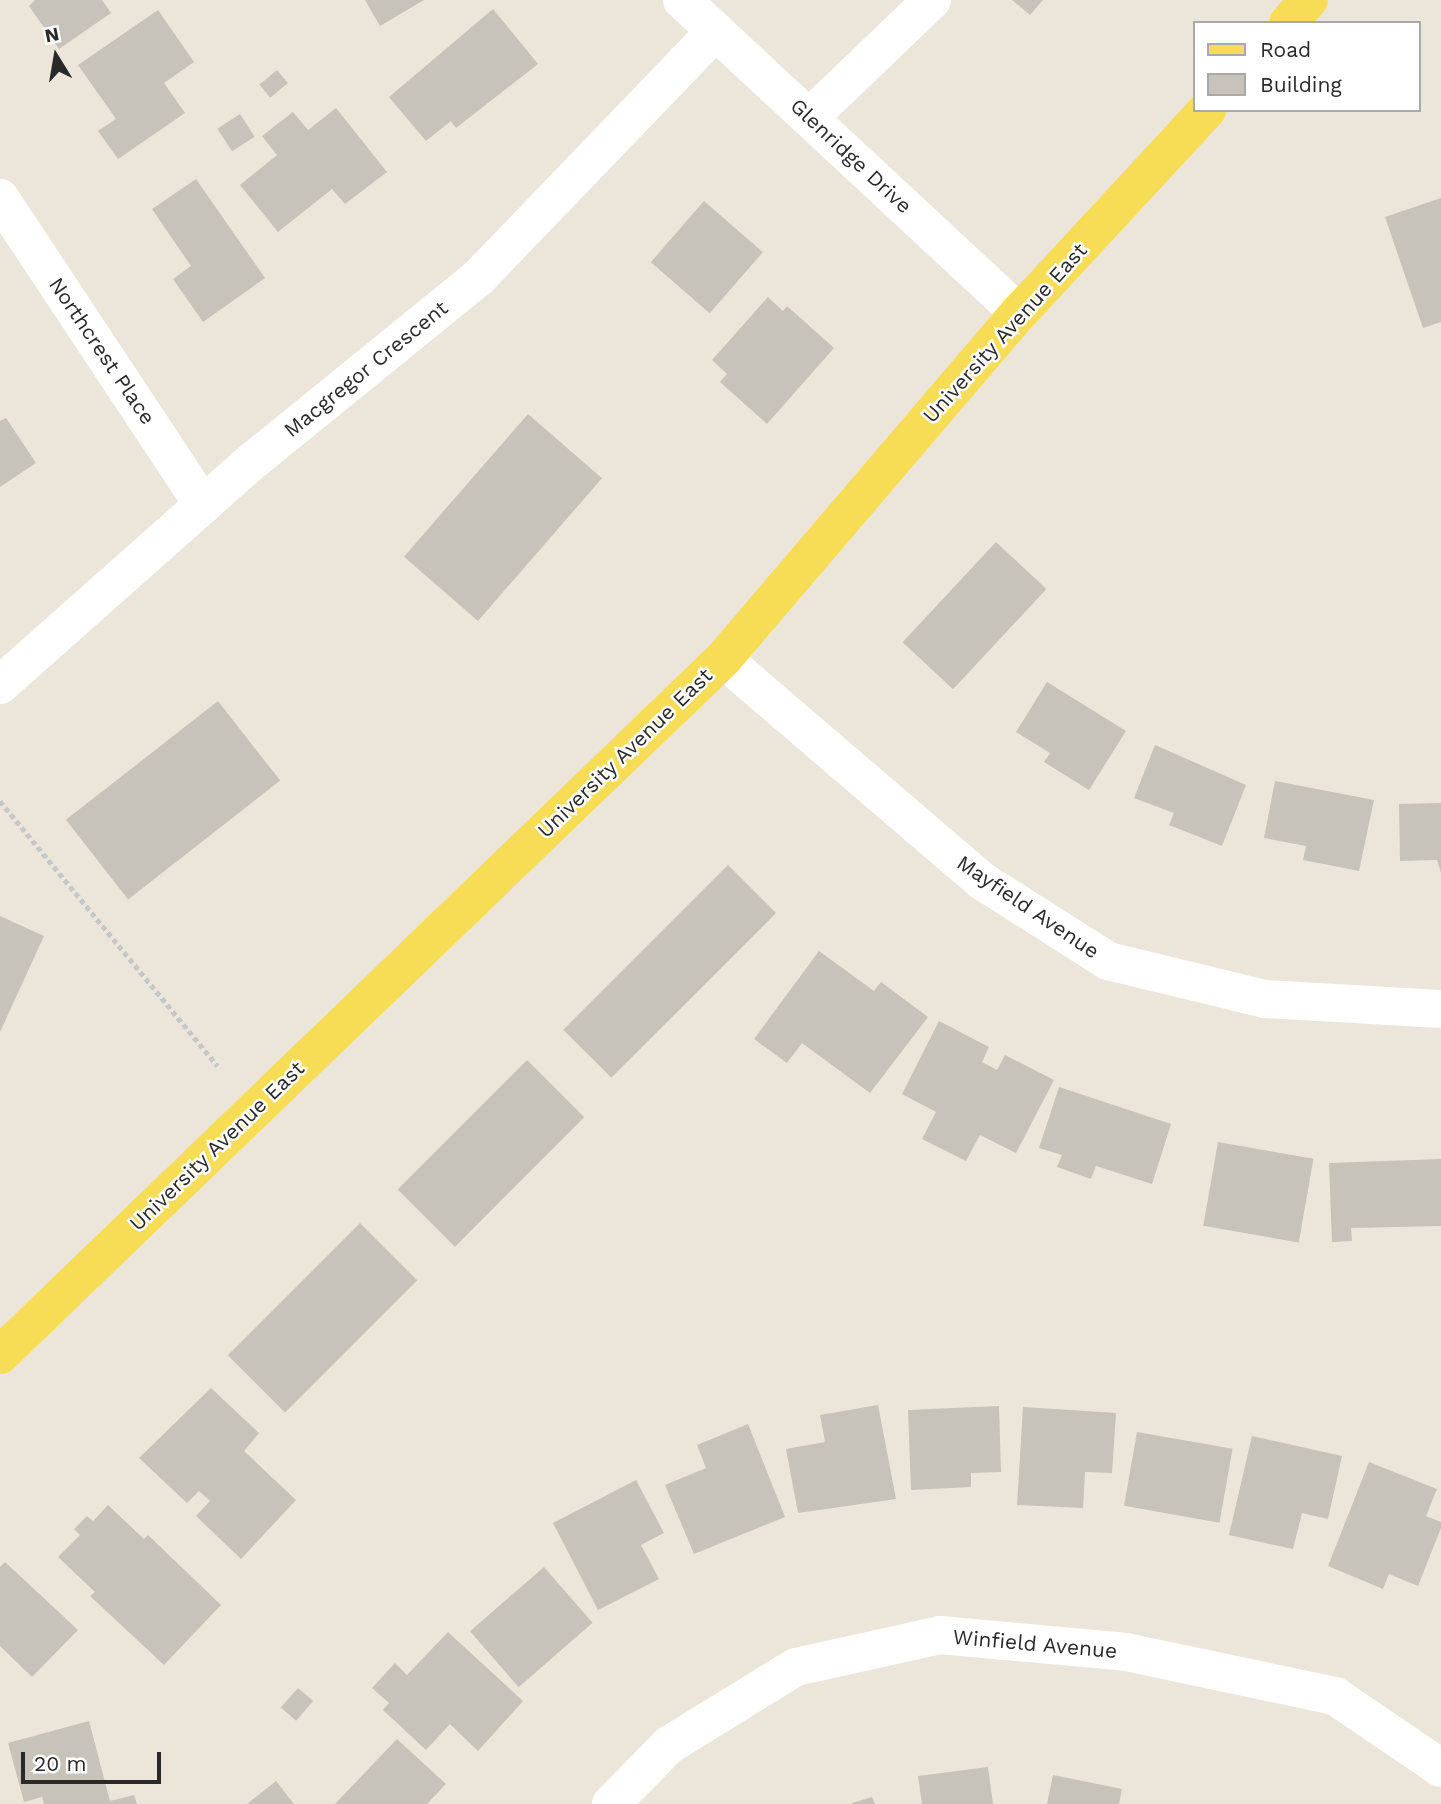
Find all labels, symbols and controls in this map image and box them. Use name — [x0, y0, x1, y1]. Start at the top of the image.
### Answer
north arrow — [21, 21, 91, 91]
legend — [1192, 21, 1420, 112]
text: N — [43, 22, 61, 48]
text: Road — [1260, 37, 1311, 62]
text: Building — [1260, 72, 1342, 97]
street label: Glenridge Drive — [785, 93, 917, 219]
street label: University Avenue East — [917, 237, 1093, 429]
street label: Northcrest Place — [44, 273, 160, 429]
street label: Macgregor Crescent — [279, 295, 453, 443]
street label: University Avenue East — [532, 662, 718, 844]
street label: Mayfield Avenue — [952, 850, 1104, 964]
street label: University Avenue East — [124, 1055, 310, 1237]
street label: Winfield Avenue — [951, 1624, 1119, 1664]
scale bar — [24, 1738, 164, 1782]
text: 20 m — [34, 1751, 86, 1776]

